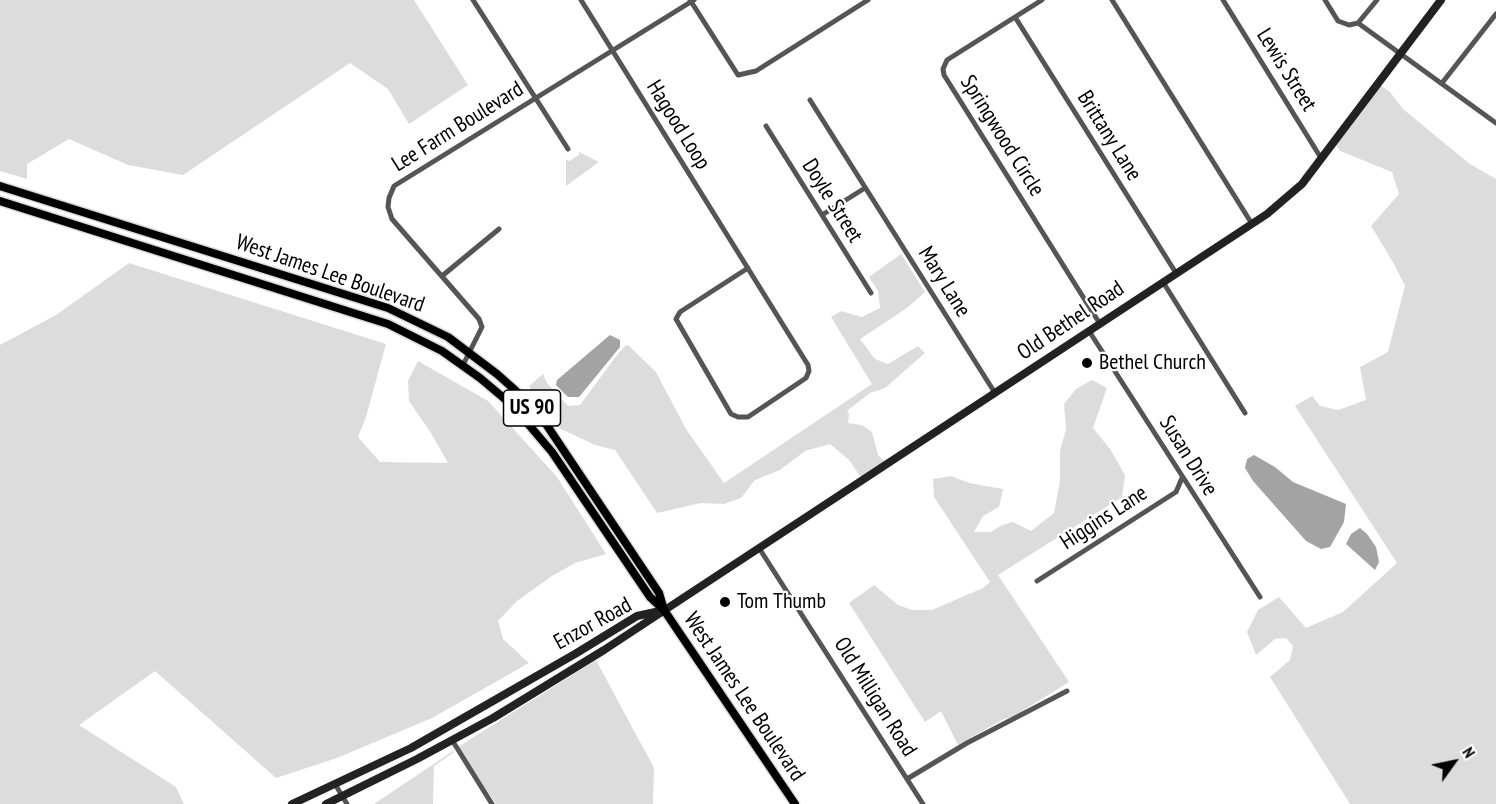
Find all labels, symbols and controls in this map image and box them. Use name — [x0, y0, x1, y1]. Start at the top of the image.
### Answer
street label: Lewis Street — [1250, 24, 1322, 116]
street label: Springwood Circle — [954, 71, 1050, 201]
street label: Lee Farm Boulevard — [387, 76, 529, 178]
street label: Hagood Loop — [640, 76, 716, 174]
street label: Brittany Lane — [1071, 86, 1147, 186]
street label: Doyle Street — [796, 154, 868, 248]
street label: West James Lee Boulevard — [232, 229, 428, 319]
street label: Mary Lane — [912, 242, 976, 322]
street label: Old Bethel Road — [1013, 276, 1129, 366]
place label: Bethel Church — [1099, 350, 1206, 376]
marker: Bethel Church — [1080, 356, 1094, 370]
road number: US 90 — [504, 390, 560, 426]
street label: Susan Drive — [1153, 411, 1223, 501]
street label: Higgins Lane — [1056, 480, 1152, 556]
place label: Tom Thumb — [737, 589, 826, 615]
street label: Enzor Road — [550, 592, 636, 656]
marker: Tom Thumb — [718, 595, 732, 609]
street label: West James Lee Boulevard — [678, 608, 810, 786]
street label: Old Milligan Road — [828, 633, 922, 761]
north arrow — [1424, 732, 1484, 792]
text: N — [1458, 743, 1480, 761]

